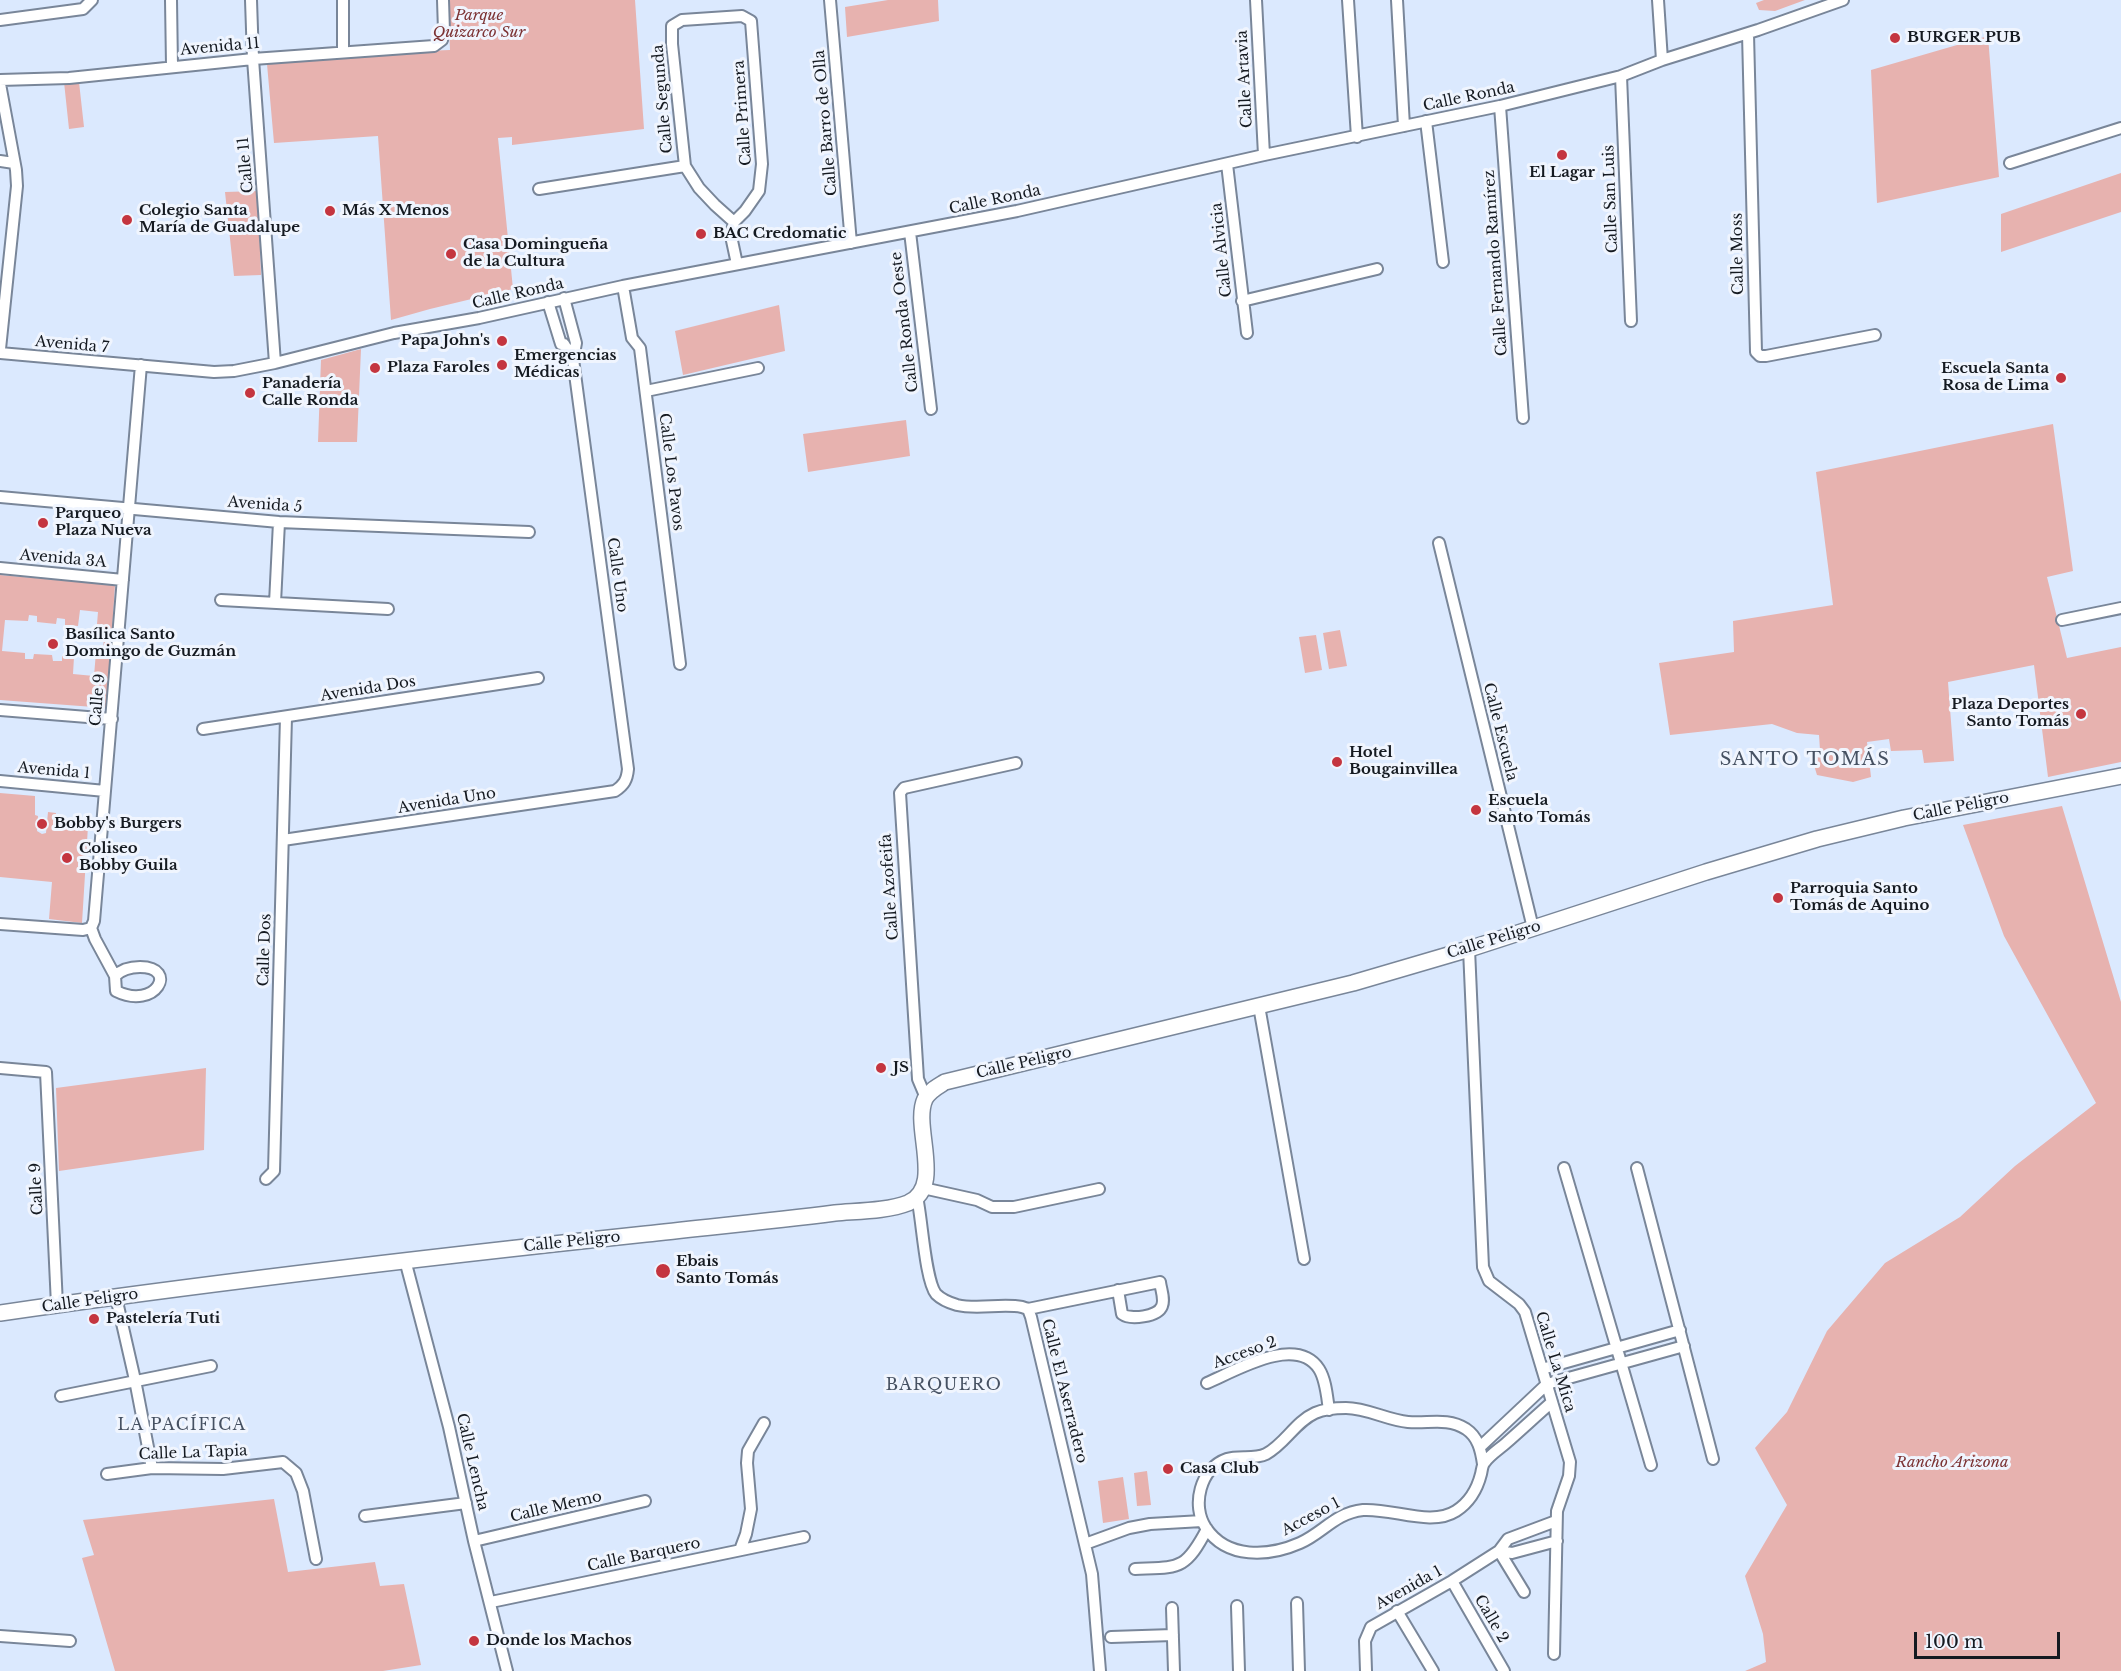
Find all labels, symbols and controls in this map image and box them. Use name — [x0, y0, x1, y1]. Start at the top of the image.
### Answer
park label: Parque Quizarco Sur — [433, 7, 525, 42]
place label: BURGER PUB — [1907, 29, 2021, 47]
street label: Calle Artavia — [1233, 30, 1257, 128]
marker: BURGER PUB — [1888, 31, 1902, 45]
street label: Avenida 11 — [180, 35, 260, 59]
street label: Calle Segunda — [649, 44, 677, 154]
street label: Calle Barro de Olla — [811, 49, 841, 197]
street label: Calle Primera — [730, 60, 756, 166]
street label: Calle Ronda — [1422, 79, 1516, 115]
street label: Calle 11 — [235, 136, 257, 194]
street label: Calle San Luis — [1600, 144, 1622, 254]
marker: El Lagar — [1555, 148, 1569, 162]
place label: El Lagar — [1529, 164, 1595, 182]
street label: Calle Fernando Ramírez — [1481, 169, 1511, 357]
street label: Calle Ronda — [948, 182, 1042, 218]
place label: Colegio Santa María de Guadalupe — [139, 202, 300, 237]
place label: Más X Menos — [342, 202, 449, 220]
street label: Calle Alvicia — [1208, 202, 1236, 298]
marker: Más X Menos — [323, 204, 337, 218]
marker: Colegio Santa María de Guadalupe — [120, 213, 134, 227]
street label: Calle Moss — [1728, 213, 1748, 295]
place label: BAC Credomatic — [713, 225, 846, 243]
marker: BAC Credomatic — [694, 227, 708, 241]
place label: Casa Domingueña de la Cultura — [463, 236, 608, 271]
marker: Casa Domingueña de la Cultura — [444, 247, 458, 261]
street label: Calle Ronda Oeste — [887, 251, 923, 393]
street label: Calle Ronda — [471, 275, 565, 313]
place label: Papa John's — [401, 332, 490, 350]
street label: Avenida 7 — [34, 333, 110, 357]
marker: Papa John's — [495, 334, 509, 348]
place label: Emergencias Médicas — [514, 347, 617, 382]
marker: Emergencias Médicas — [495, 358, 509, 372]
place label: Plaza Faroles — [387, 359, 490, 377]
place label: Escuela Santa Rosa de Lima — [1941, 360, 2049, 395]
marker: Plaza Faroles — [368, 361, 382, 375]
marker: Escuela Santa Rosa de Lima — [2054, 371, 2068, 385]
place label: Panadería Calle Ronda — [262, 375, 358, 410]
marker: Panadería Calle Ronda — [243, 386, 257, 400]
street label: Calle Los Pavos — [655, 412, 687, 532]
street label: Avenida 5 — [227, 493, 303, 517]
place label: Parqueo Plaza Nueva — [55, 505, 152, 540]
marker: Parqueo Plaza Nueva — [36, 516, 50, 530]
street label: Calle Uno — [603, 536, 631, 614]
street label: Avenida 3A — [19, 546, 107, 572]
place label: Basílica Santo Domingo de Guzmán — [65, 626, 236, 661]
marker: Basílica Santo Domingo de Guzmán — [46, 637, 60, 651]
street label: Calle 9 — [87, 673, 109, 727]
street label: Avenida Dos — [319, 673, 417, 705]
street label: Calle Escuela — [1479, 681, 1521, 783]
place label: Plaza Deportes Santo Tomás — [1951, 696, 2069, 731]
marker: Plaza Deportes Santo Tomás — [2074, 707, 2088, 721]
place label: Hotel Bougainvillea — [1349, 744, 1458, 779]
district label: SANTO TOMÁS — [1720, 749, 1890, 771]
marker: Hotel Bougainvillea — [1330, 755, 1344, 769]
street label: Avenida 1 — [17, 759, 91, 783]
street label: Avenida Uno — [397, 784, 497, 818]
street label: Calle Peligro — [1912, 789, 2010, 825]
place label: Escuela Santo Tomás — [1488, 792, 1590, 827]
marker: Escuela Santo Tomás — [1469, 803, 1483, 817]
place label: Bobby's Burgers — [54, 815, 182, 833]
marker: Bobby's Burgers — [35, 817, 49, 831]
street label: Calle Azofeifa — [877, 833, 903, 941]
place label: Coliseo Bobby Guila — [79, 840, 178, 875]
marker: Coliseo Bobby Guila — [60, 851, 74, 865]
place label: Parroquia Santo Tomás de Aquino — [1790, 880, 1929, 915]
marker: Parroquia Santo Tomás de Aquino — [1771, 891, 1785, 905]
street label: Calle Dos — [255, 913, 275, 987]
street label: Calle Peligro — [1445, 917, 1543, 963]
street label: Calle Peligro — [975, 1043, 1073, 1083]
place label: JS — [893, 1059, 909, 1077]
marker: JS — [874, 1061, 888, 1075]
street label: Calle 9 — [27, 1162, 47, 1216]
street label: Calle Peligro — [523, 1228, 621, 1256]
place label: Ebais Santo Tomás — [676, 1253, 778, 1288]
marker: Ebais Santo Tomás — [654, 1262, 672, 1280]
street label: Calle Peligro — [41, 1285, 139, 1317]
street label: Calle La Mica — [1531, 1309, 1579, 1415]
place label: Pastelería Tuti — [106, 1310, 220, 1328]
marker: Pastelería Tuti — [87, 1312, 101, 1326]
street label: Calle El Aserradero — [1037, 1317, 1091, 1465]
street label: Acceso 2 — [1211, 1333, 1279, 1373]
district label: BARQUERO — [886, 1375, 1002, 1395]
street label: Calle Lencha — [452, 1412, 492, 1512]
district label: LA PACÍFICA — [117, 1415, 247, 1435]
street label: Calle La Tapia — [138, 1442, 248, 1464]
park label: Rancho Arizona — [1896, 1454, 2008, 1472]
place label: Casa Club — [1180, 1460, 1259, 1478]
marker: Casa Club — [1161, 1462, 1175, 1476]
street label: Calle Memo — [508, 1488, 604, 1526]
street label: Acceso 1 — [1279, 1494, 1343, 1540]
street label: Calle Barquero — [586, 1534, 702, 1576]
street label: Avenida 1 — [1373, 1562, 1445, 1614]
street label: Calle 2 — [1470, 1592, 1512, 1646]
scale bar — [1917, 1620, 2062, 1658]
text: 100 m — [1925, 1631, 1983, 1653]
place label: Donde los Machos — [486, 1632, 632, 1650]
marker: Donde los Machos — [467, 1634, 481, 1648]

